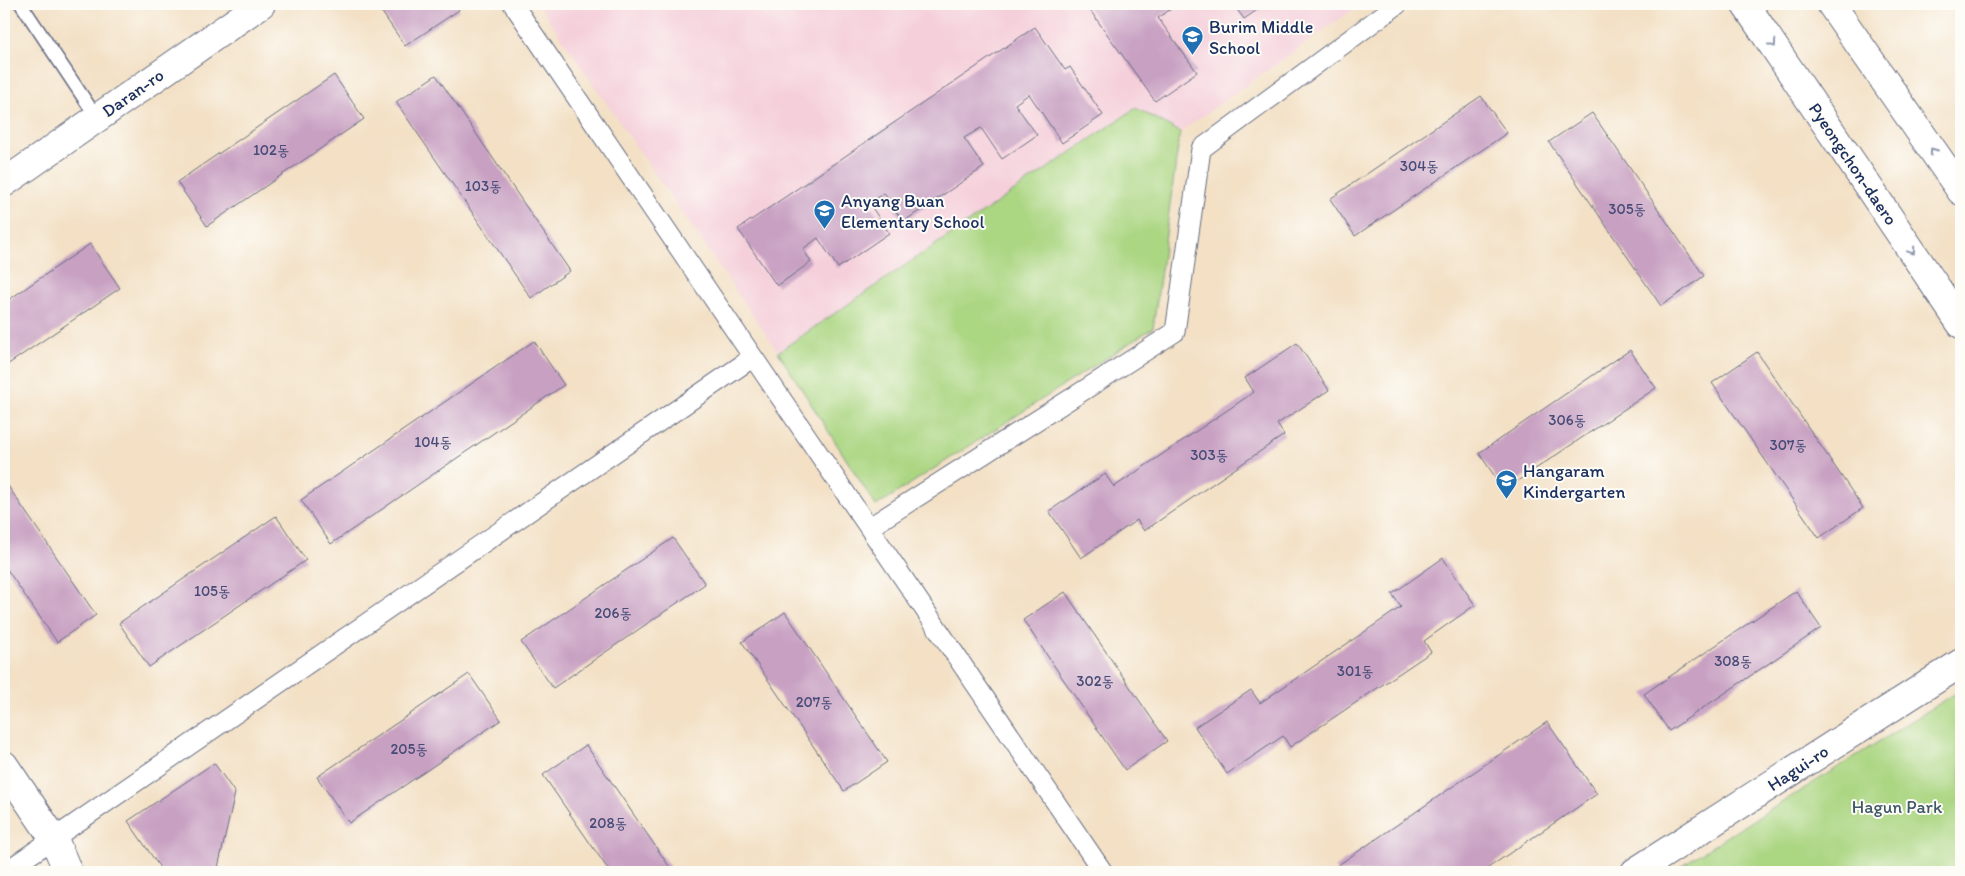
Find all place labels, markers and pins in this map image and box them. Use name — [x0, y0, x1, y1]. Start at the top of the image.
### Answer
place label: Burim Middle School — [1209, 16, 1313, 59]
school or university icon: Burim Middle School — [1181, 25, 1205, 56]
place label: Anyang Buan Elementary School — [841, 190, 985, 233]
school or university icon: Anyang Buan Elementary School — [813, 199, 837, 230]
place label: Hangaram Kindergarten — [1523, 460, 1626, 503]
school or university icon: Hangaram Kindergarten — [1495, 469, 1519, 500]

